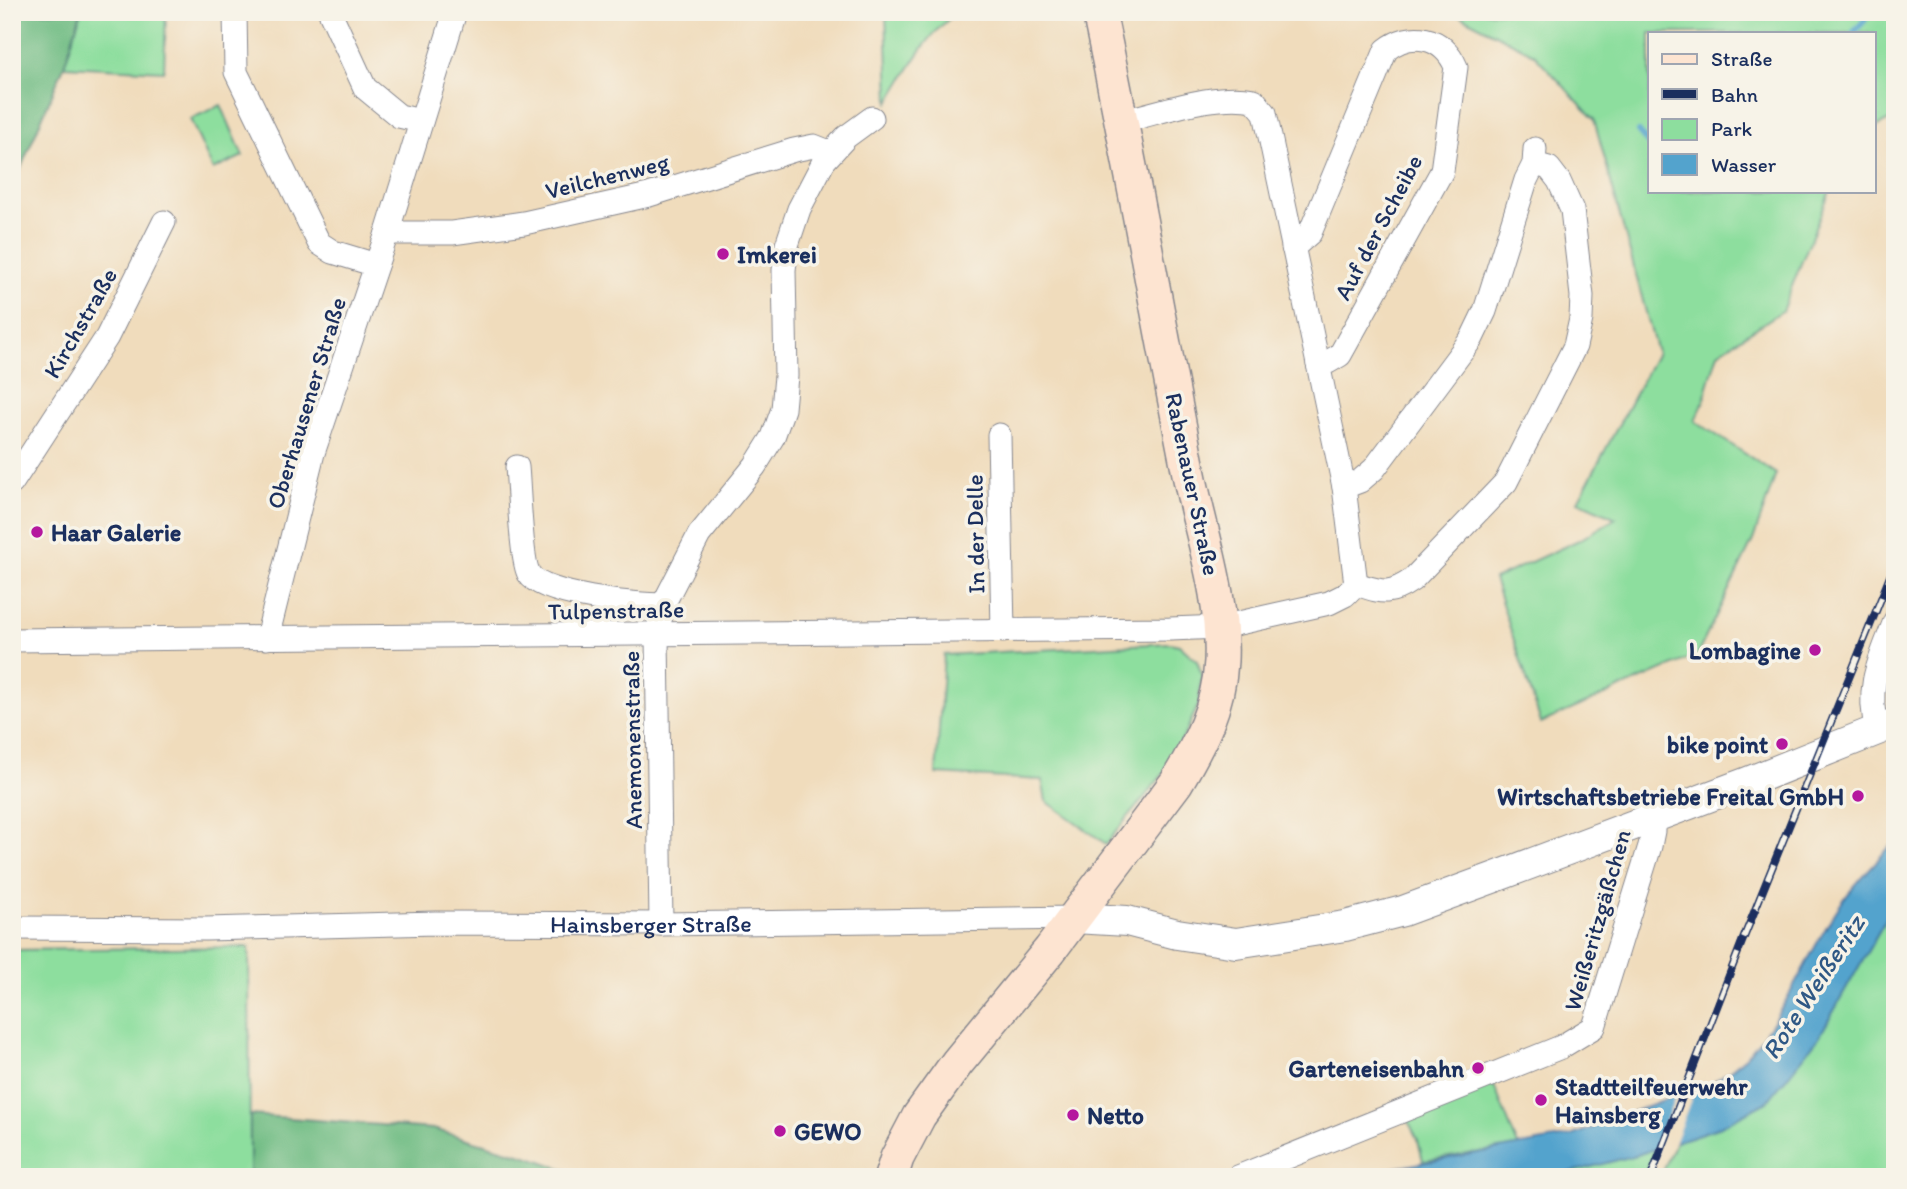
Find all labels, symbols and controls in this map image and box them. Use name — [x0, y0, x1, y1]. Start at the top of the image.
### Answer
legend — [1648, 32, 1876, 192]
text: Straße — [1711, 46, 1772, 71]
text: Bahn — [1711, 82, 1758, 107]
text: Park — [1711, 116, 1753, 141]
street label: Veilchenweg — [542, 146, 673, 205]
street label: Auf der Scheibe — [1327, 149, 1429, 305]
text: Wasser — [1711, 152, 1777, 177]
place label: Imkerei — [737, 240, 817, 269]
marker: Imkerei — [715, 246, 731, 262]
street label: Kirchstraße — [37, 263, 123, 383]
street label: Oberhausener Straße — [260, 294, 352, 512]
street label: Rabenauer Straße — [1159, 390, 1227, 578]
street label: In der Delle — [959, 474, 991, 594]
place label: Haar Galerie — [51, 518, 181, 547]
marker: Haar Galerie — [29, 524, 45, 540]
street label: Tulpenstraße — [548, 594, 684, 626]
place label: Lombagine — [1689, 636, 1801, 666]
marker: Lombagine — [1807, 642, 1823, 658]
street label: Anemonenstraße — [616, 651, 648, 829]
place label: bike point — [1667, 730, 1768, 760]
marker: bike point — [1774, 736, 1790, 752]
place label: Wirtschaftsbetriebe Freital GmbH — [1497, 782, 1844, 811]
marker: Wirtschaftsbetriebe Freital GmbH — [1850, 788, 1866, 804]
street label: Weißeritzgäßchen — [1557, 825, 1637, 1014]
water label: Rote Weißeritz — [1755, 907, 1872, 1065]
street label: Hainsberger Straße — [550, 908, 752, 939]
place label: Garteneisenbahn — [1288, 1054, 1464, 1083]
marker: Garteneisenbahn — [1470, 1060, 1486, 1076]
place label: Stadtteilfeuerwehr Hainsberg — [1555, 1072, 1749, 1130]
marker: Stadtteilfeuerwehr Hainsberg — [1533, 1092, 1549, 1108]
place label: Netto — [1087, 1101, 1144, 1130]
marker: Netto — [1065, 1107, 1081, 1123]
place label: GEWO — [794, 1117, 862, 1146]
marker: GEWO — [772, 1123, 788, 1139]

